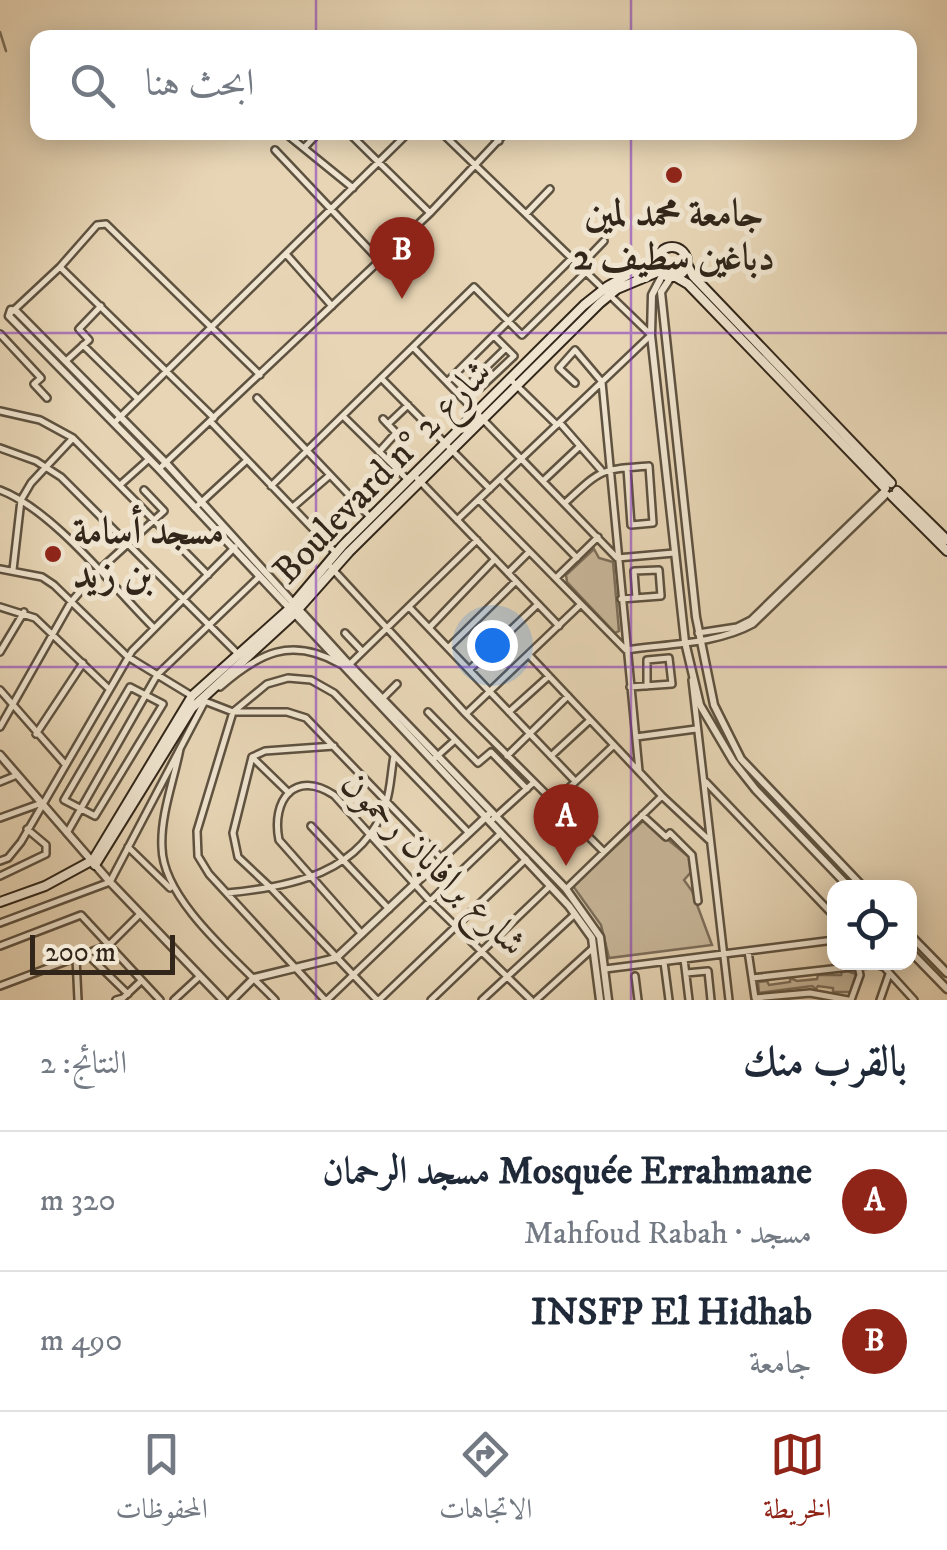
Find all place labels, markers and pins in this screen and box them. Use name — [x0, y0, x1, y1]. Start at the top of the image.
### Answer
marker: جامعة محمد لمين دباغين سطيف 2 — [663, 164, 685, 186]
place label: جامعة محمد لمين دباغين سطيف 2 — [573, 190, 775, 282]
pin: B — [370, 216, 434, 299]
place label: مسجد أسامة بن زيد — [73, 504, 224, 600]
marker: مسجد أسامة بن زيد — [42, 543, 64, 565]
pin: A — [534, 784, 598, 866]

